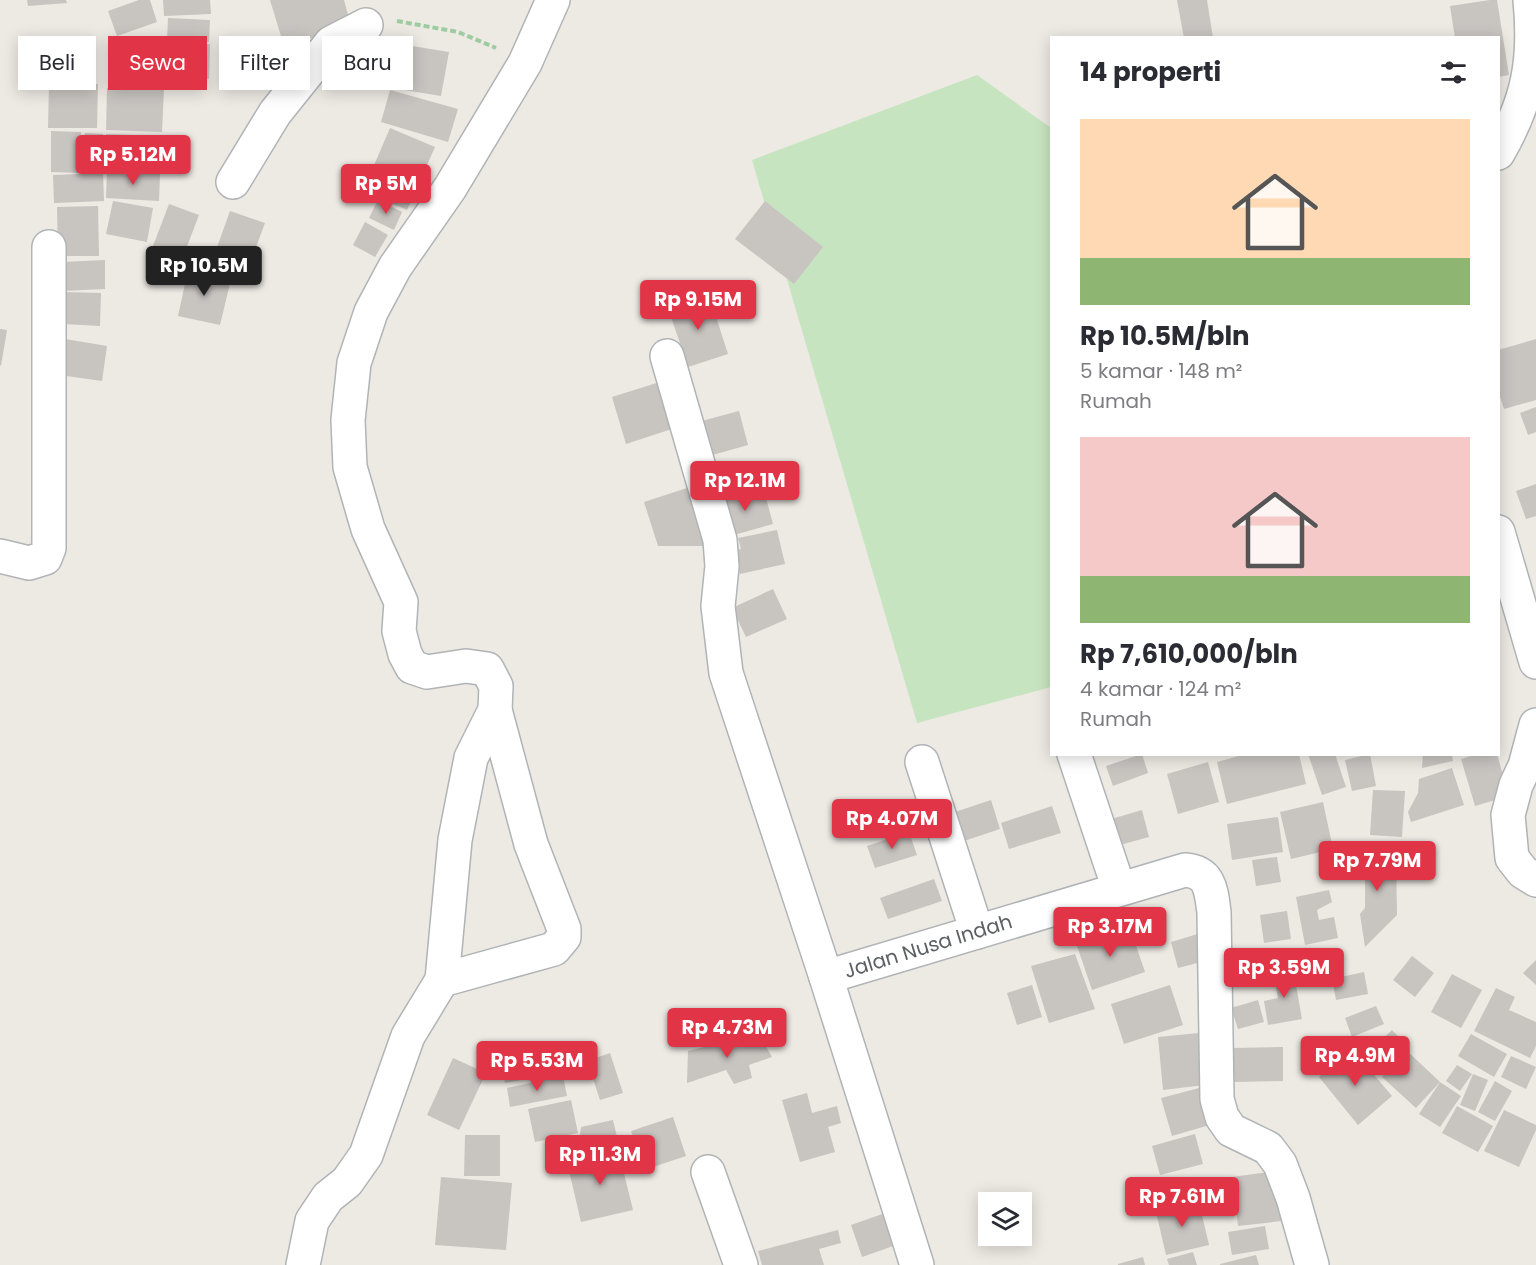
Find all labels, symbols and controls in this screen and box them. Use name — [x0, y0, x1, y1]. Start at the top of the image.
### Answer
chip: Beli — [18, 36, 96, 90]
chip: Sewa — [108, 36, 207, 90]
chip: Filter — [219, 36, 310, 90]
chip: Baru — [322, 36, 413, 90]
text: 14 properti — [1080, 54, 1221, 90]
icon: filters — [1437, 56, 1470, 89]
pin: Rp 5.12M — [71, 135, 195, 186]
text: Rp 5.12M — [90, 140, 176, 168]
icon: home — [1221, 158, 1329, 266]
pin: Rp 5M — [344, 164, 428, 215]
text: Rp 5M — [355, 169, 417, 197]
pin: Rp 10.5M — [142, 246, 266, 297]
text: Rp 10.5M — [160, 251, 248, 279]
pin: Rp 9.15M — [636, 280, 760, 331]
text: Rp 9.15M — [654, 285, 742, 313]
text: Rp 10.5M/bln — [1080, 318, 1250, 354]
text: 5 kamar · 148 m² — [1080, 357, 1242, 385]
text: Rumah — [1080, 387, 1152, 415]
pin: Rp 12.1M — [683, 461, 807, 512]
text: Rp 12.1M — [704, 466, 786, 494]
icon: home — [1221, 476, 1329, 584]
text: Rp 7,610,000/bln — [1080, 636, 1298, 672]
text: 4 kamar · 124 m² — [1080, 675, 1241, 703]
text: Rumah — [1080, 705, 1152, 733]
pin: Rp 4.07M — [830, 799, 954, 850]
text: Rp 4.07M — [846, 804, 938, 832]
pin: Rp 7.79M — [1315, 841, 1439, 892]
text: Rp 7.79M — [1333, 846, 1421, 874]
street label: Jalan Nusa Indah — [841, 907, 1015, 985]
pin: Rp 3.17M — [1048, 907, 1172, 958]
text: Rp 3.17M — [1067, 912, 1153, 940]
pin: Rp 3.59M — [1222, 948, 1346, 999]
text: Rp 3.59M — [1238, 953, 1330, 981]
pin: Rp 4.73M — [665, 1008, 789, 1059]
text: Rp 4.73M — [681, 1013, 773, 1041]
pin: Rp 4.9M — [1300, 1036, 1410, 1087]
pin: Rp 5.53M — [475, 1041, 599, 1092]
text: Rp 4.9M — [1315, 1041, 1395, 1069]
text: Rp 5.53M — [491, 1046, 583, 1074]
pin: Rp 11.3M — [538, 1135, 662, 1186]
text: Rp 11.3M — [559, 1140, 641, 1168]
pin: Rp 7.61M — [1120, 1177, 1244, 1228]
text: Rp 7.61M — [1139, 1182, 1225, 1210]
map controls — [978, 1192, 1032, 1246]
button: layers — [978, 1192, 1032, 1246]

